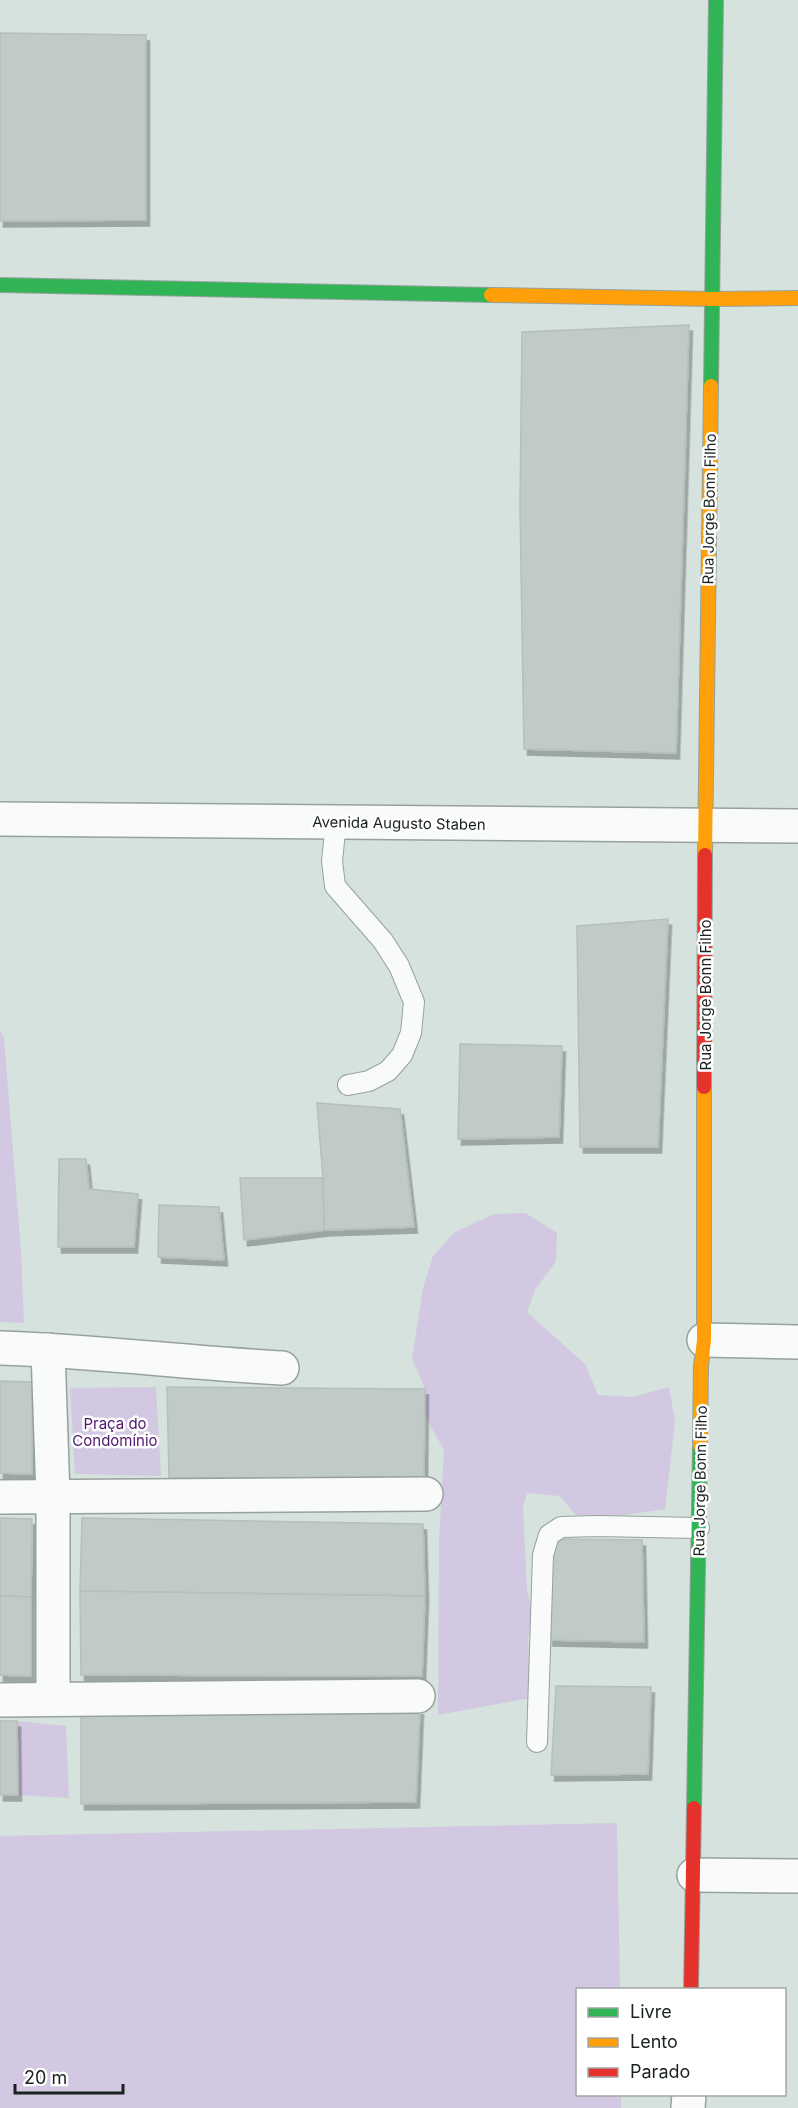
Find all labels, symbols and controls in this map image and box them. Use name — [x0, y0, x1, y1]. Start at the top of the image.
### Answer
street label: Rua Jorge Bonn Filho — [698, 433, 720, 585]
street label: Avenida Augusto Staben — [312, 812, 486, 834]
street label: Rua Jorge Bonn Filho — [696, 919, 715, 1071]
street label: Rua Jorge Bonn Filho — [689, 1405, 711, 1557]
park label: Praça do Condomínio — [72, 1414, 158, 1450]
legend — [576, 1988, 786, 2096]
text: Livre — [630, 2001, 672, 2022]
text: Lento — [630, 2031, 678, 2052]
scale bar — [15, 2057, 123, 2095]
text: Parado — [630, 2061, 690, 2082]
text: 20 m — [24, 2067, 67, 2088]

